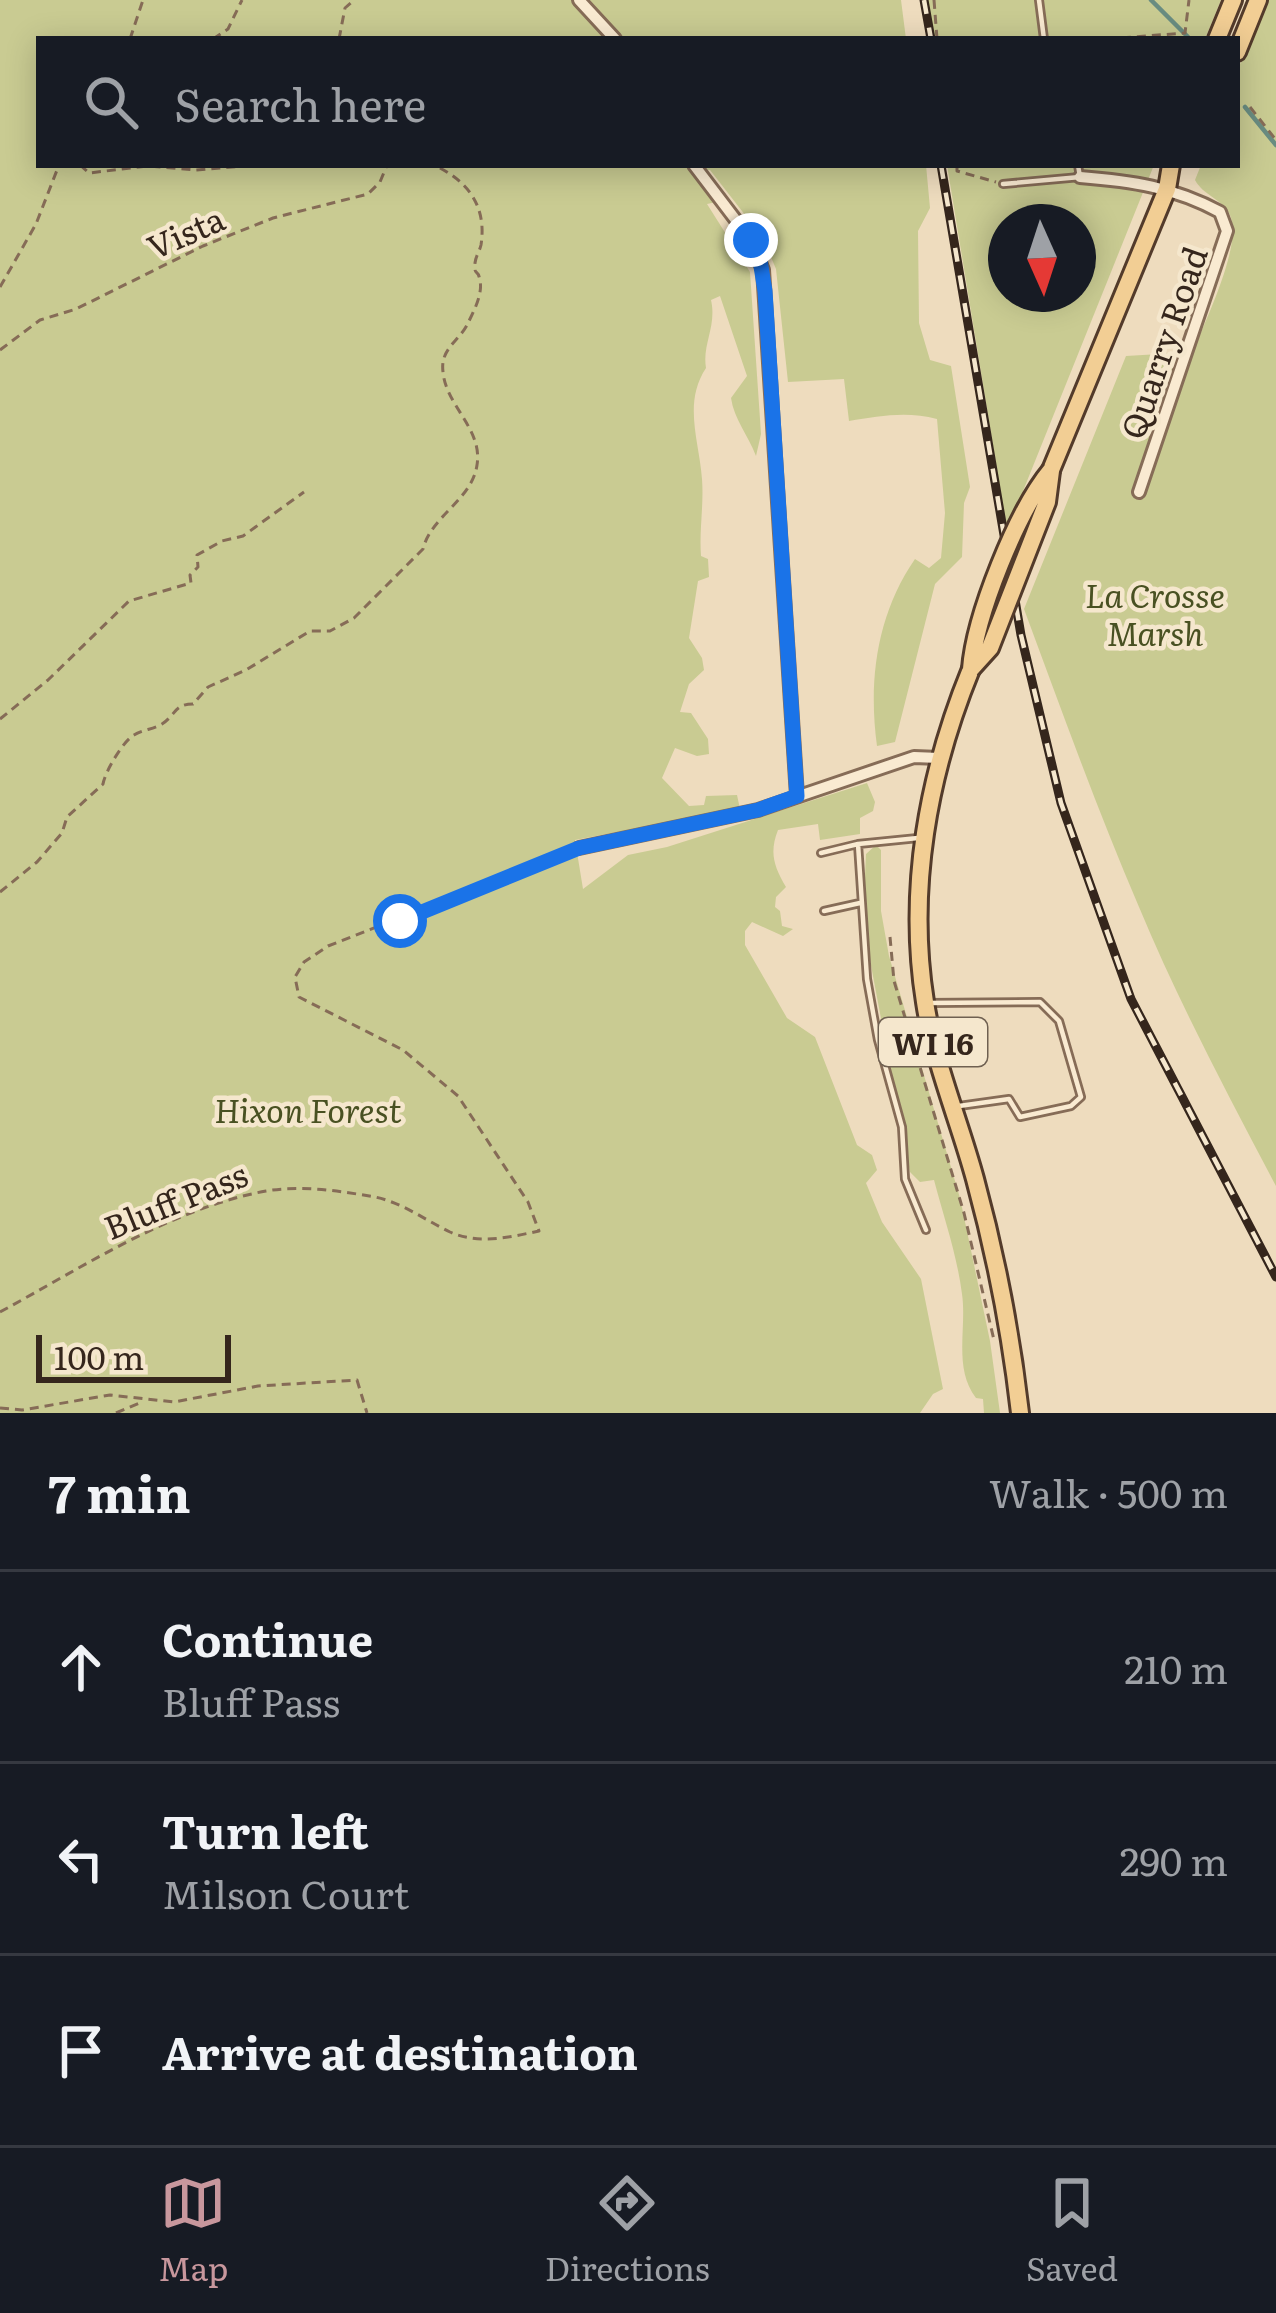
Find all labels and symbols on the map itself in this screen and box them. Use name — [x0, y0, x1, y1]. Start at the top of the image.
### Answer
street label: Vista — [138, 192, 232, 270]
north arrow — [988, 204, 1096, 312]
route end — [724, 213, 778, 267]
street label: Quarry Road — [1106, 239, 1218, 445]
park label: La Crosse Marsh — [1085, 569, 1225, 656]
route start — [373, 894, 427, 948]
road number: WI 16 — [879, 1018, 987, 1066]
park label: Hixon Forest — [214, 1084, 402, 1133]
street label: Bluff Pass — [96, 1148, 254, 1250]
scale bar — [36, 1329, 231, 1382]

